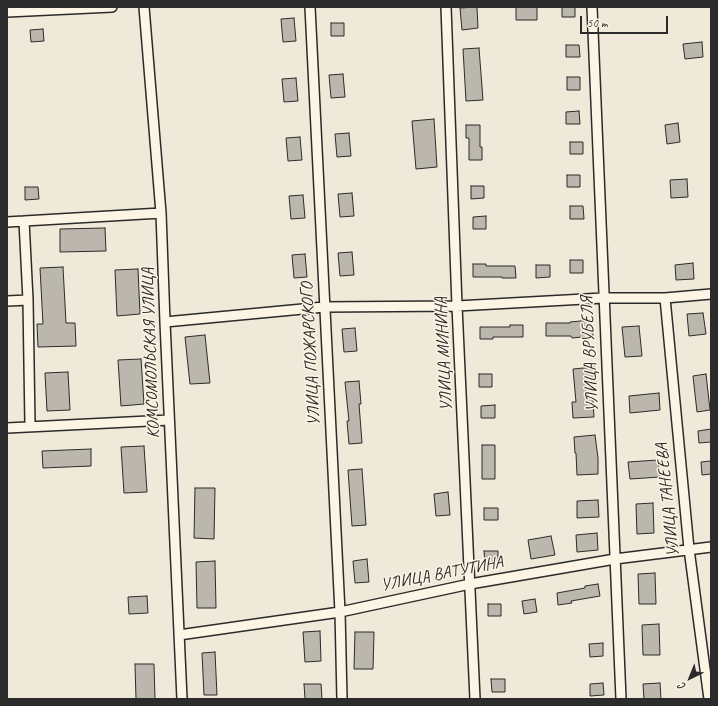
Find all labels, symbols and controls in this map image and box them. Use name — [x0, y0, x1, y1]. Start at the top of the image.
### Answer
scale bar — [582, 8, 670, 34]
text: 50 m — [587, 15, 607, 31]
street label: КОМСОМОЛЬСКАЯ УЛИЦА — [138, 267, 164, 439]
street label: УЛИЦА ПОЖАРСКОГО — [297, 282, 325, 426]
street label: УЛИЦА МИНИНА — [431, 296, 457, 412]
street label: УЛИЦА ВРУБЕЛЯ — [577, 296, 603, 412]
street label: УЛИЦА ТАНЕЕВА — [652, 442, 684, 558]
street label: УЛИЦА ВАТУТИНА — [379, 552, 505, 596]
north arrow — [670, 658, 710, 698]
text: С — [675, 680, 689, 694]

